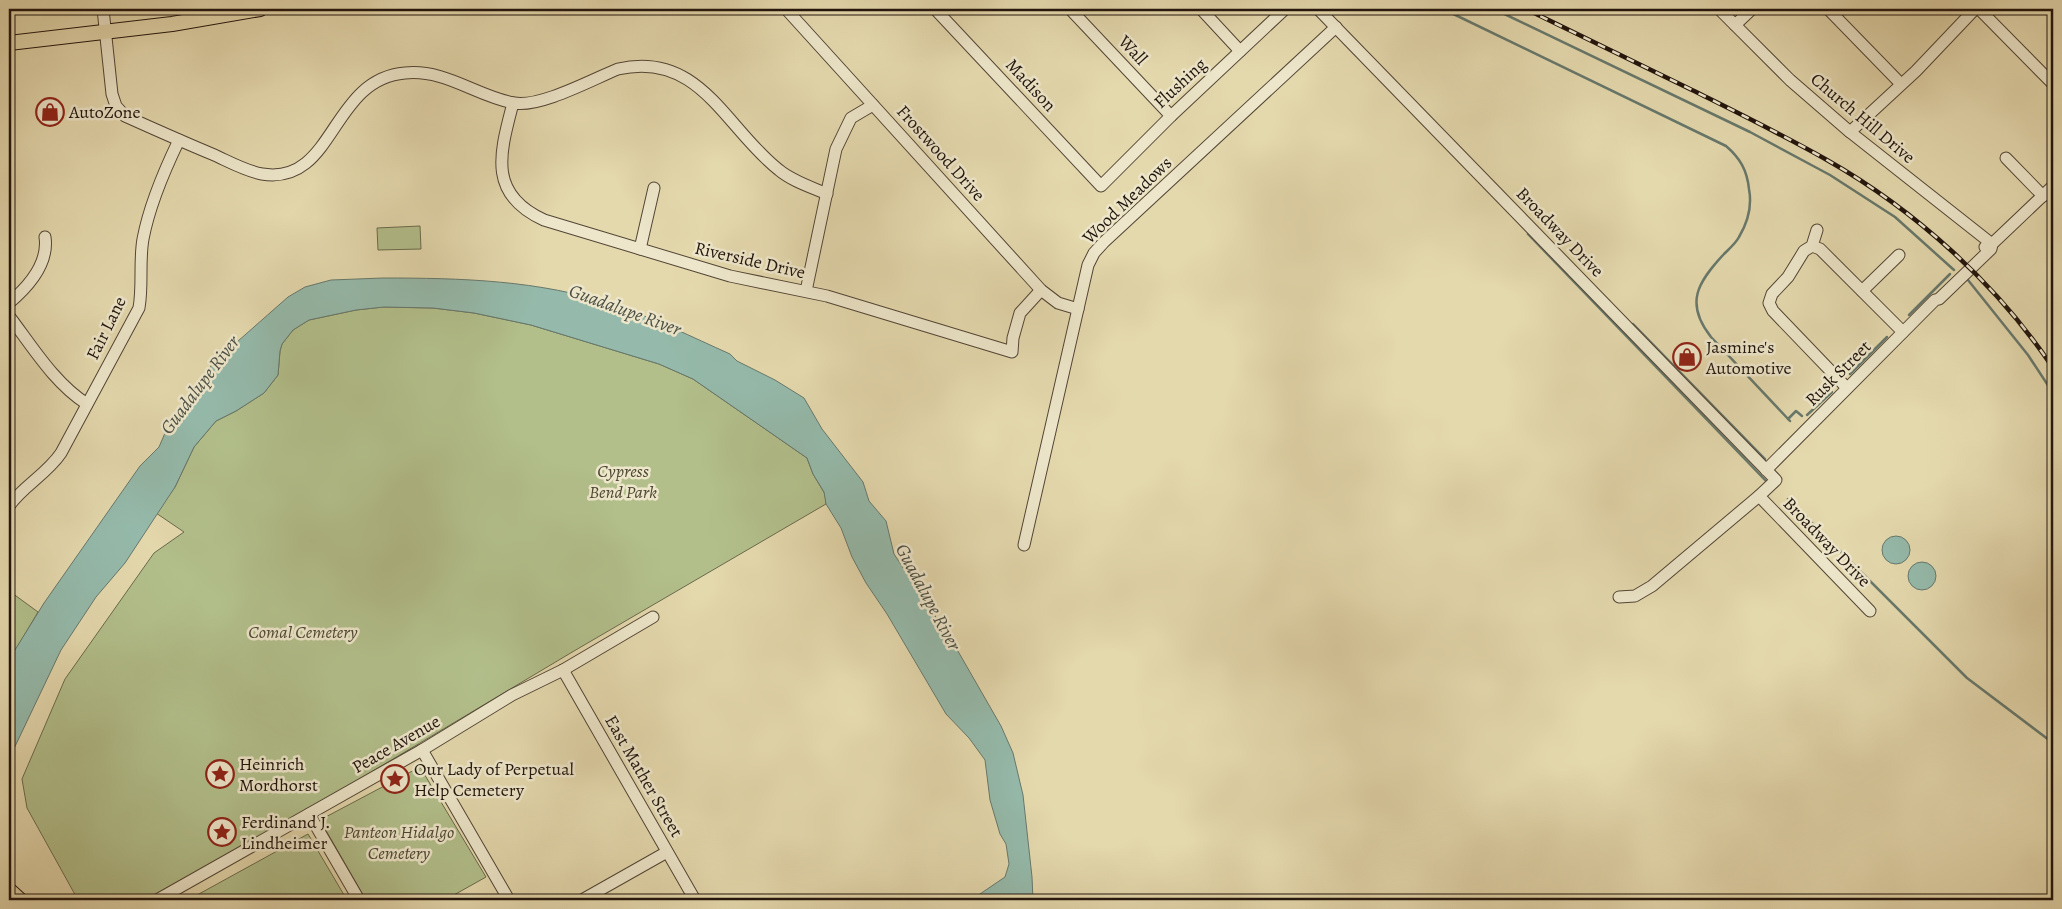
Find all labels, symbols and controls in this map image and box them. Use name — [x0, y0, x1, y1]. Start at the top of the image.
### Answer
street label: Wall — [1112, 29, 1153, 71]
street label: Flushing — [1148, 52, 1212, 114]
street label: Madison — [1000, 53, 1062, 117]
street label: Church Hill Drive — [1806, 67, 1920, 169]
shop icon: AutoZone — [35, 97, 65, 127]
place label: AutoZone — [68, 100, 141, 124]
street label: Frostwood Drive — [891, 100, 991, 206]
street label: Wood Meadows — [1076, 151, 1177, 250]
street label: Broadway Drive — [1511, 182, 1609, 282]
street label: Riverside Drive — [692, 236, 808, 284]
water label: Guadalupe River — [565, 278, 686, 343]
street label: Fair Lane — [80, 292, 132, 364]
water label: Guadalupe River — [154, 329, 247, 440]
place label: Jasmine's Automotive — [1705, 335, 1792, 380]
street label: Rusk Street — [1800, 335, 1876, 411]
shop icon: Jasmine's Automotive — [1672, 342, 1702, 372]
park label: Cypress Bend Park — [589, 459, 657, 504]
street label: Broadway Drive — [1778, 492, 1876, 592]
water label: Guadalupe River — [889, 539, 968, 656]
park label: Comal Cemetery — [248, 620, 358, 644]
street label: Peace Avenue — [347, 709, 445, 779]
street label: East Mather Street — [599, 711, 689, 841]
place label: Heinrich Mordhorst — [239, 752, 318, 797]
place label: Our Lady of Perpetual Help Cemetery — [414, 757, 575, 802]
place icon: Heinrich Mordhorst — [205, 759, 235, 789]
place icon: Our Lady of Perpetual Help Cemetery — [380, 764, 410, 794]
place label: Ferdinand J. Lindheimer — [241, 810, 331, 855]
place icon: Ferdinand J. Lindheimer — [207, 817, 237, 847]
park label: Panteon Hidalgo Cemetery — [344, 820, 454, 865]

